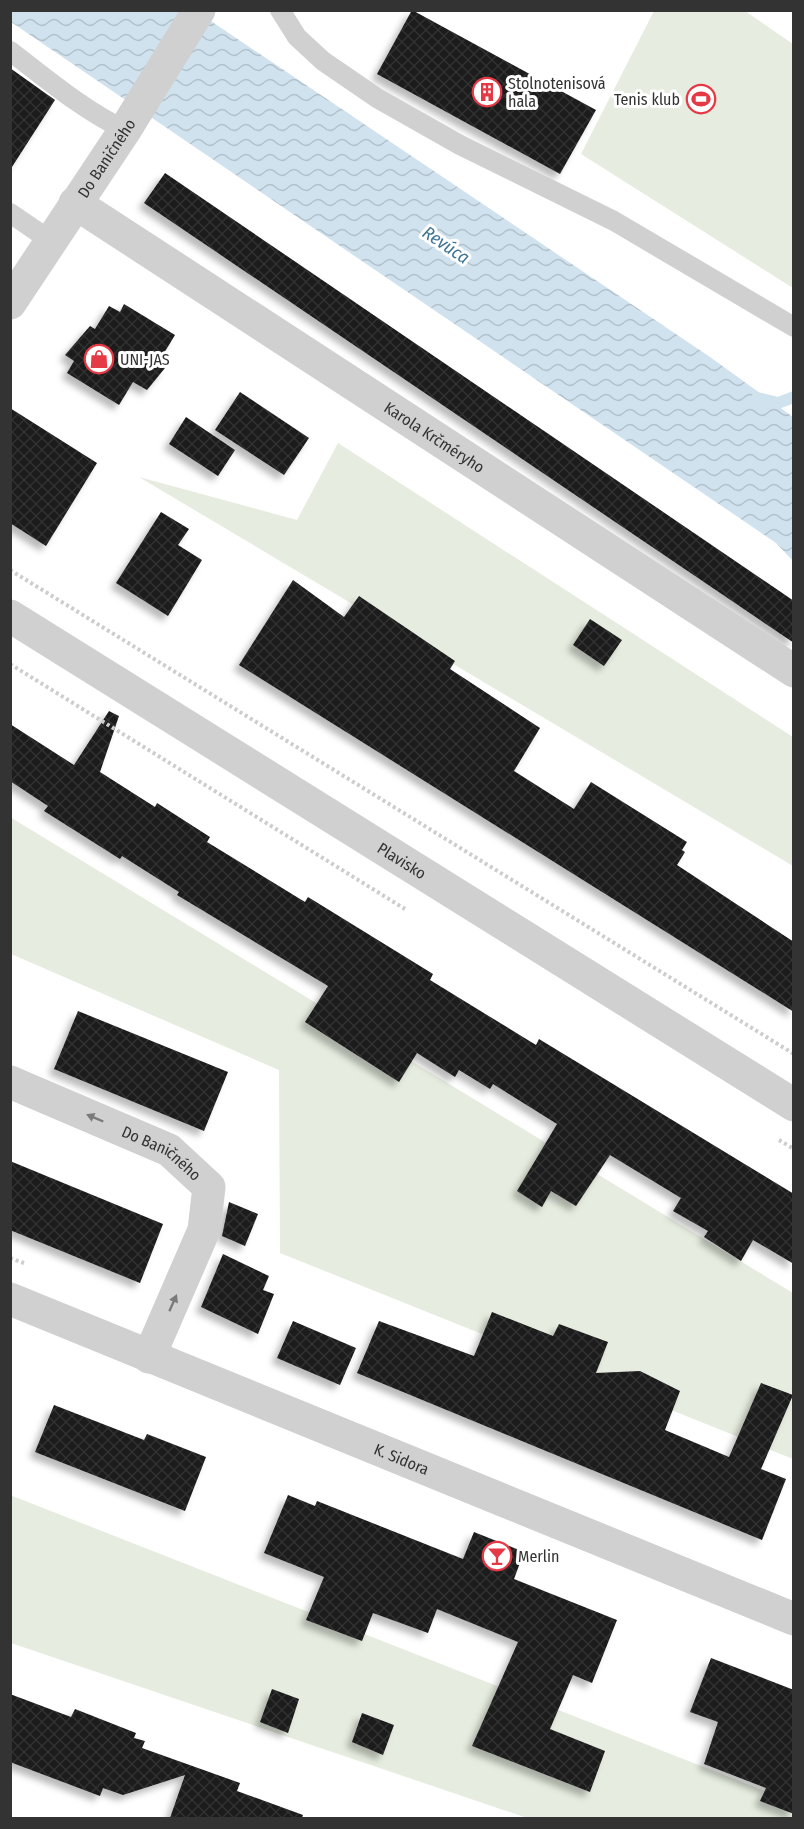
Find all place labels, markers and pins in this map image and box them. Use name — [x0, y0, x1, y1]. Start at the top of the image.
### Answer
place label: Stolnotenisová hala — [508, 74, 606, 111]
building icon: Stolnotenisová hala — [471, 76, 503, 108]
sports icon: Tenis klub — [685, 83, 717, 115]
place label: Tenis klub — [614, 90, 680, 109]
shop icon: UNI-JAS — [83, 343, 115, 375]
place label: UNI-JAS — [120, 350, 170, 369]
bar icon: Merlin — [481, 1540, 513, 1572]
place label: Merlin — [518, 1547, 560, 1566]

